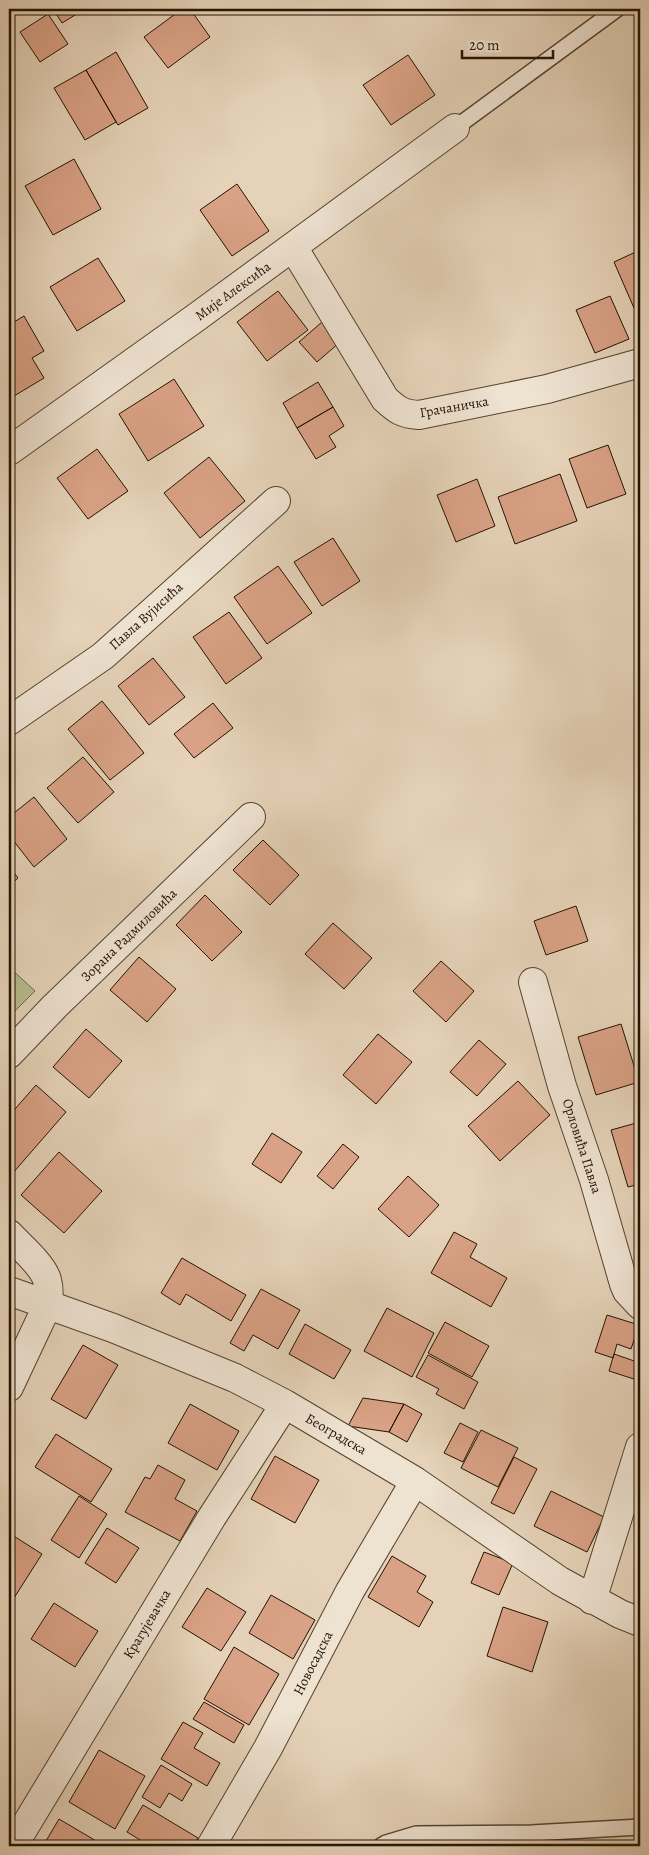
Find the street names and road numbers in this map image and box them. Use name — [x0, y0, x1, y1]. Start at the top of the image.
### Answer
street label: Мије Алексића — [191, 257, 275, 325]
street label: Грачаничка — [418, 391, 491, 422]
street label: Павла Вујисића — [105, 577, 187, 654]
street label: Зорана Радмиловића — [77, 884, 182, 986]
street label: Орловића Павла — [558, 1096, 606, 1196]
street label: Београдска — [302, 1409, 371, 1459]
street label: Крагујевачка — [119, 1585, 175, 1662]
street label: Новосадска — [289, 1627, 338, 1698]

